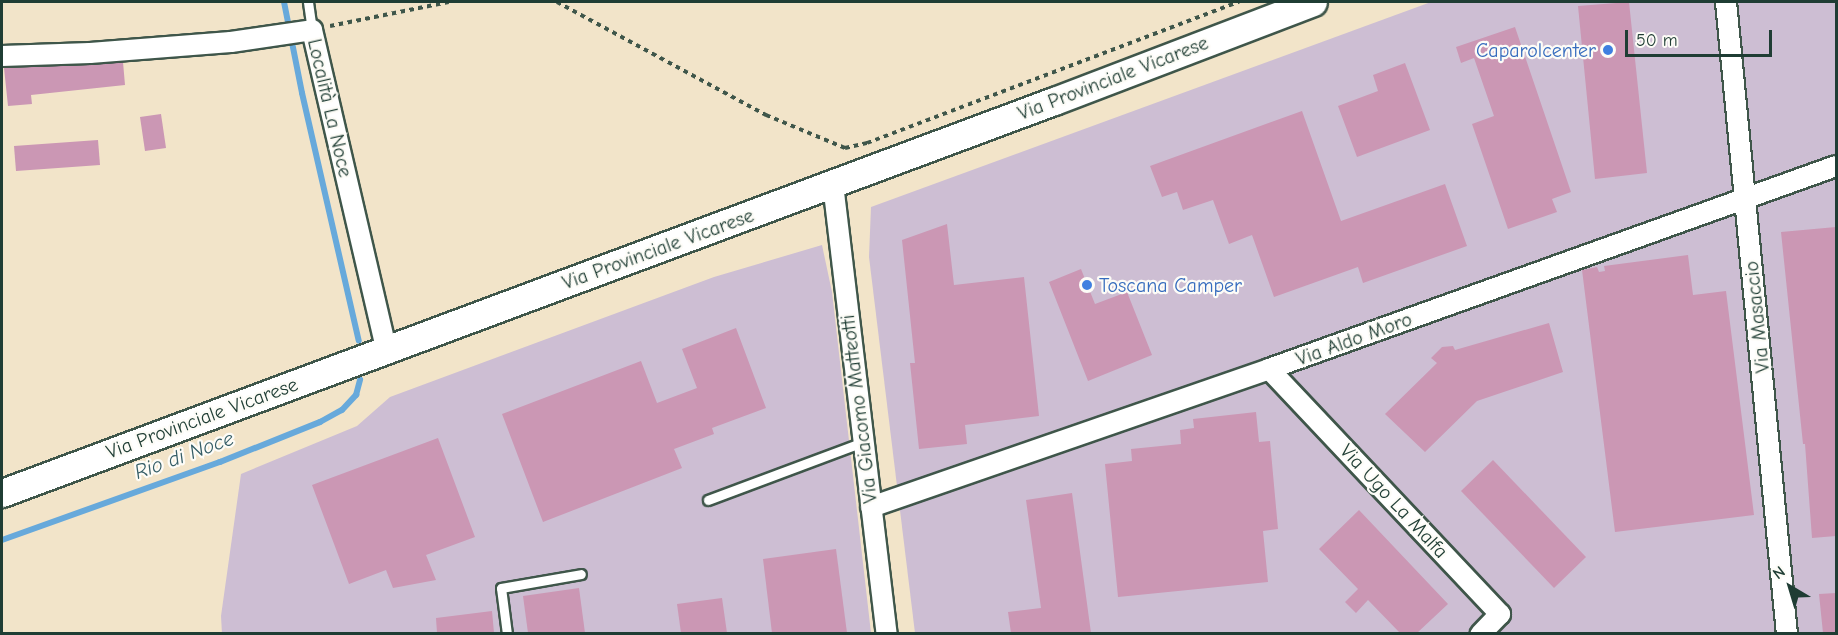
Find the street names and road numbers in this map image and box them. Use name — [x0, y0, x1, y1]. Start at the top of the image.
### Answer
street label: Via Provinciale Vicarese — [1014, 31, 1212, 125]
street label: Località La Noce — [302, 36, 358, 180]
street label: Via Provinciale Vicarese — [559, 203, 757, 295]
street label: Via Masaccio — [1739, 260, 1775, 374]
street label: Via Aldo Moro — [1293, 307, 1415, 371]
street label: Via Giacomo Matteotti — [836, 313, 882, 505]
street label: Via Provinciale Vicarese — [103, 372, 301, 464]
street label: Via Ugo La Malfa — [1335, 439, 1453, 563]

